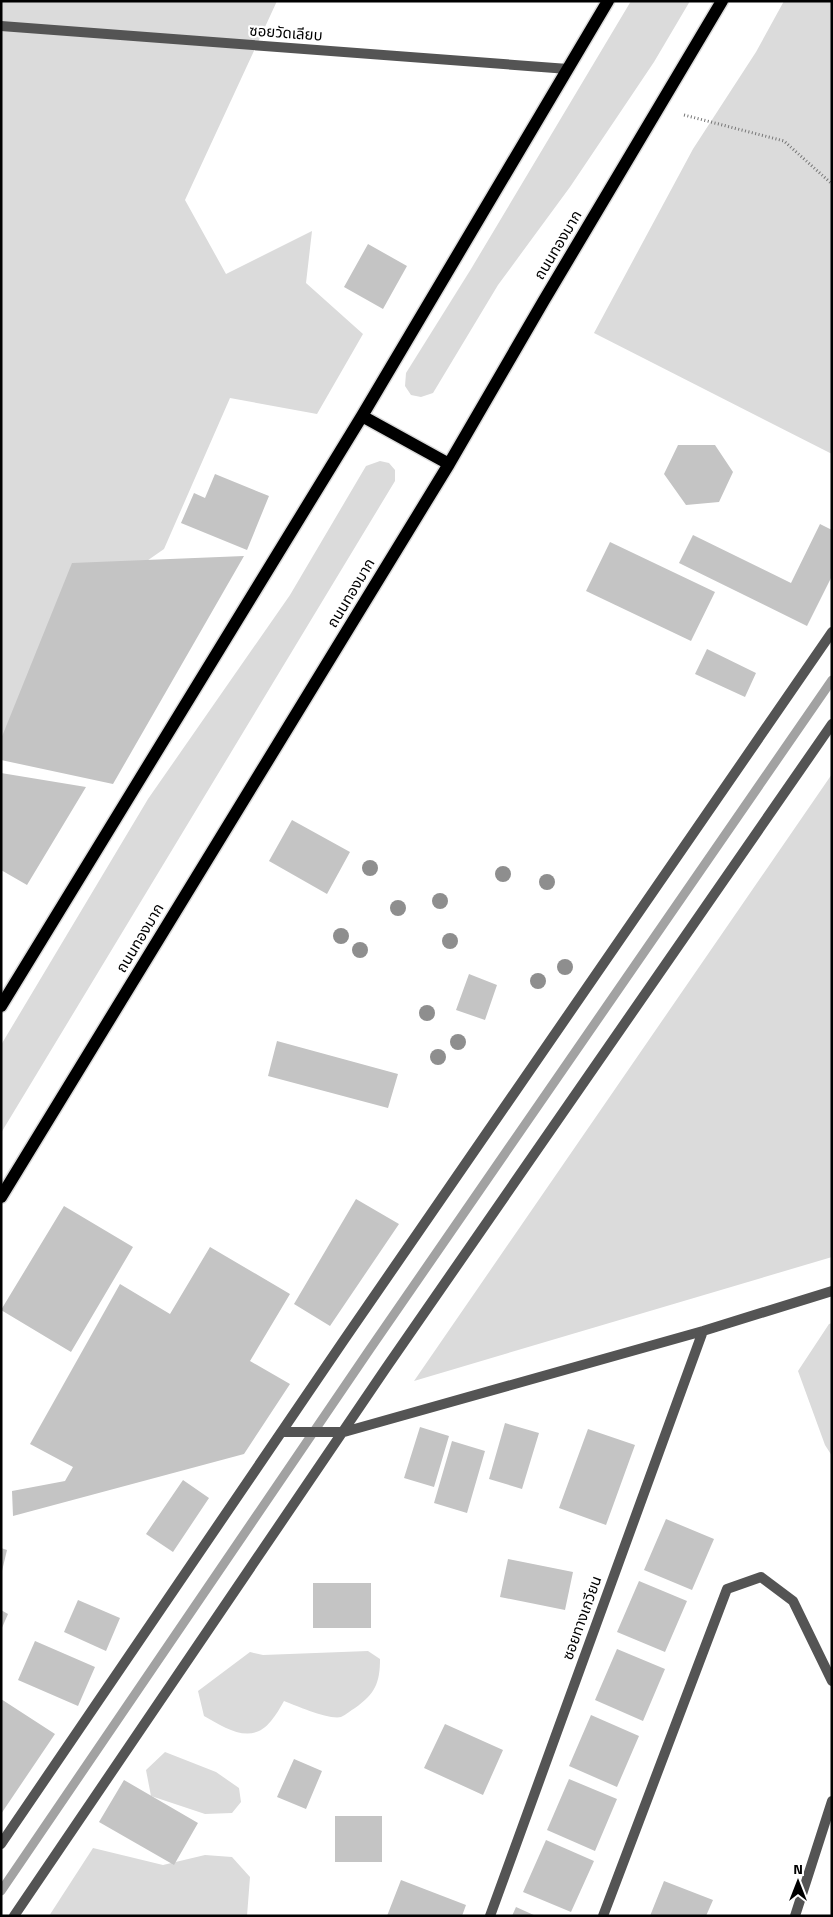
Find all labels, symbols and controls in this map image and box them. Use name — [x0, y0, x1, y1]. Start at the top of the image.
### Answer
street label: ซอยวัดเลียบ — [249, 18, 323, 47]
street label: ถนนทองมาก — [528, 206, 587, 284]
street label: ถนนทองมาก — [321, 554, 380, 632]
street label: ถนนทองมาก — [110, 899, 169, 977]
street label: ซอยทางเกวียน — [556, 1573, 607, 1663]
north arrow — [773, 1857, 823, 1907]
text: N — [793, 1858, 803, 1879]

